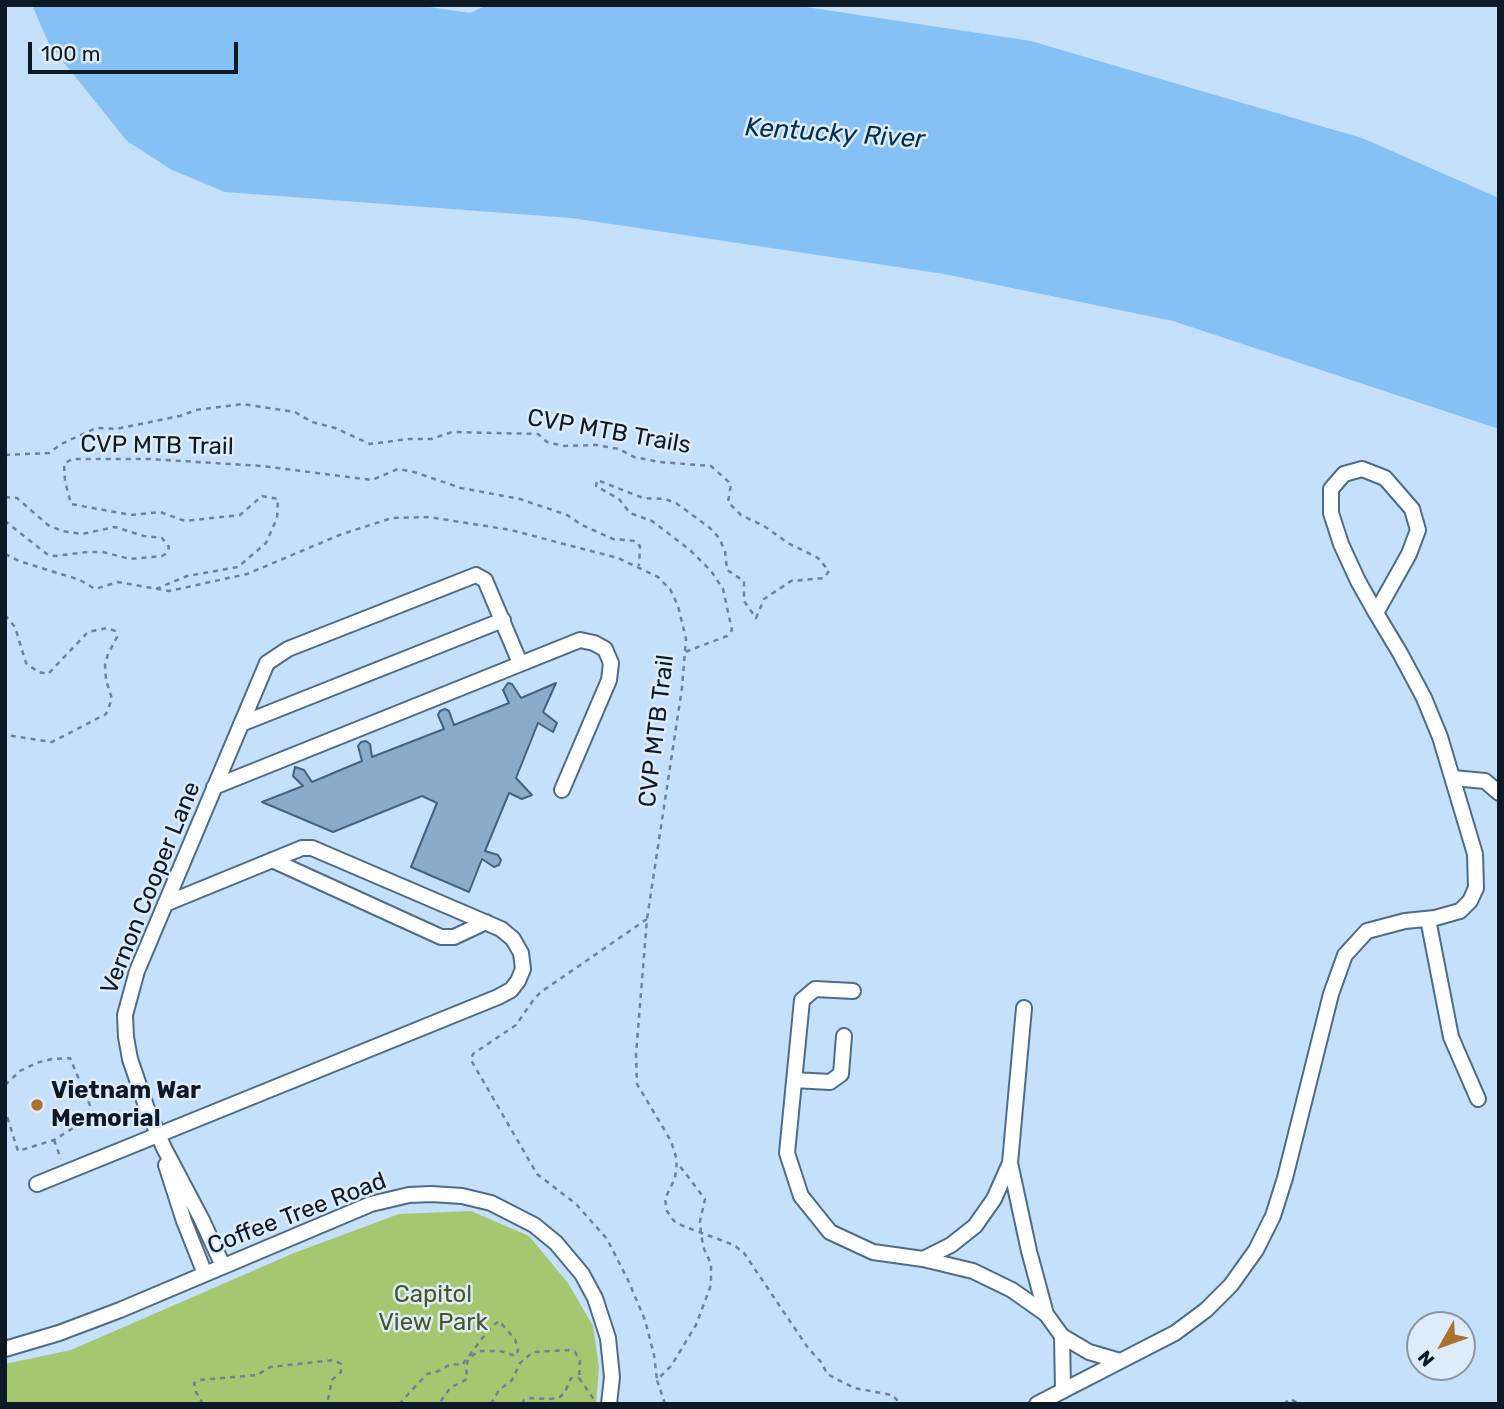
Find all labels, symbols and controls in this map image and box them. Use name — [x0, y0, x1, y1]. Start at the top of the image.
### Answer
scale bar — [32, 28, 242, 72]
text: 100 m — [41, 41, 100, 66]
water label: Kentucky River — [744, 112, 926, 156]
street label: CVP MTB Trails — [525, 403, 693, 461]
street label: CVP MTB Trail — [80, 430, 234, 462]
street label: CVP MTB Trail — [633, 653, 681, 809]
street label: Vernon Cooper Lane — [95, 777, 207, 999]
place label: Vietnam War Memorial — [51, 1077, 201, 1133]
marker: Vietnam War Memorial — [29, 1097, 45, 1113]
street label: Coffee Tree Road — [204, 1167, 390, 1261]
park label: Capitol View Park — [378, 1281, 488, 1337]
north arrow — [1406, 1311, 1476, 1381]
text: N — [1413, 1346, 1439, 1371]

